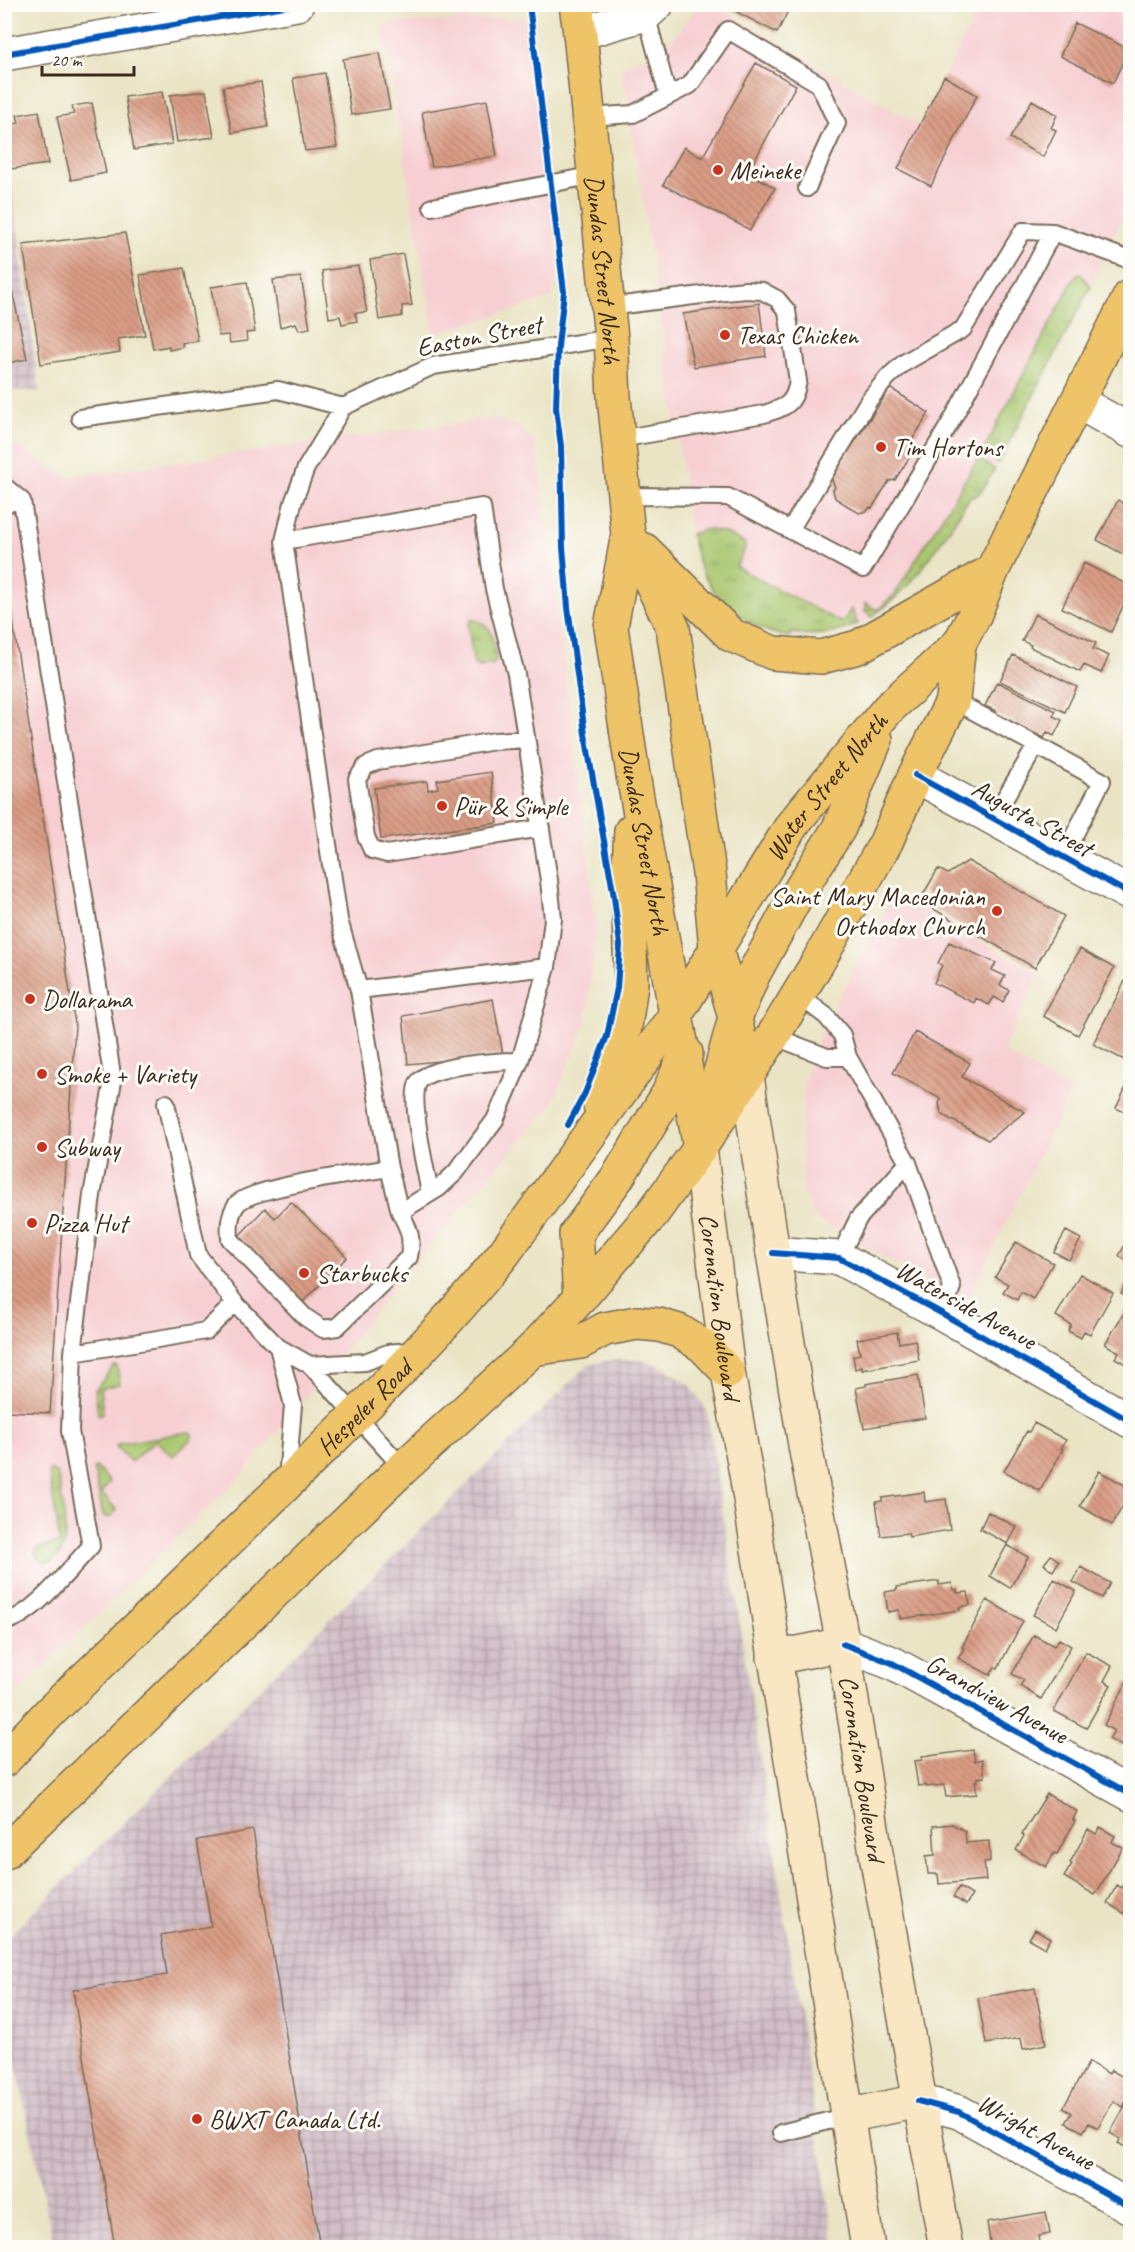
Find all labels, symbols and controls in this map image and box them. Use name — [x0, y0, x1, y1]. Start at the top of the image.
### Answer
scale bar — [42, 39, 134, 77]
text: 20 m — [51, 49, 84, 71]
place label: Meineke — [730, 154, 803, 187]
marker: Meineke — [711, 163, 725, 177]
street label: Dundas Street North — [578, 173, 629, 366]
street label: Easton Street — [414, 307, 548, 364]
place label: Texas Chicken — [737, 319, 859, 352]
marker: Texas Chicken — [718, 328, 732, 342]
place label: Tim Hortons — [893, 431, 1004, 464]
marker: Tim Hortons — [874, 440, 888, 454]
street label: Water Street North — [758, 705, 895, 867]
street label: Dundas Street North — [613, 745, 678, 939]
street label: Augusta Street — [966, 771, 1101, 866]
place label: Pür & Simple — [454, 790, 569, 823]
marker: Pür & Simple — [435, 799, 449, 813]
place label: Saint Mary Macedonian Orthodox Church — [770, 880, 986, 943]
marker: Saint Mary Macedonian Orthodox Church — [990, 904, 1004, 918]
place label: Dollarama — [42, 983, 133, 1016]
marker: Dollarama — [23, 992, 37, 1006]
place label: Smoke + Variety — [54, 1058, 198, 1091]
marker: Smoke + Variety — [35, 1067, 49, 1081]
place label: Subway — [54, 1131, 122, 1164]
marker: Subway — [35, 1140, 49, 1154]
place label: Pizza Hut — [44, 1207, 131, 1240]
street label: Coronation Boulevard — [692, 1212, 750, 1406]
marker: Pizza Hut — [25, 1216, 39, 1230]
street label: Waterside Avenue — [890, 1253, 1044, 1358]
place label: Starbucks — [316, 1257, 409, 1290]
marker: Starbucks — [297, 1266, 311, 1280]
street label: Hespeler Road — [309, 1350, 421, 1462]
street label: Grandview Avenue — [920, 1647, 1075, 1752]
street label: Coronation Boulevard — [832, 1673, 894, 1867]
street label: Wright Avenue — [972, 2086, 1102, 2178]
place label: BWXT Canada Ltd. — [209, 2103, 381, 2136]
marker: BWXT Canada Ltd. — [190, 2112, 204, 2126]

